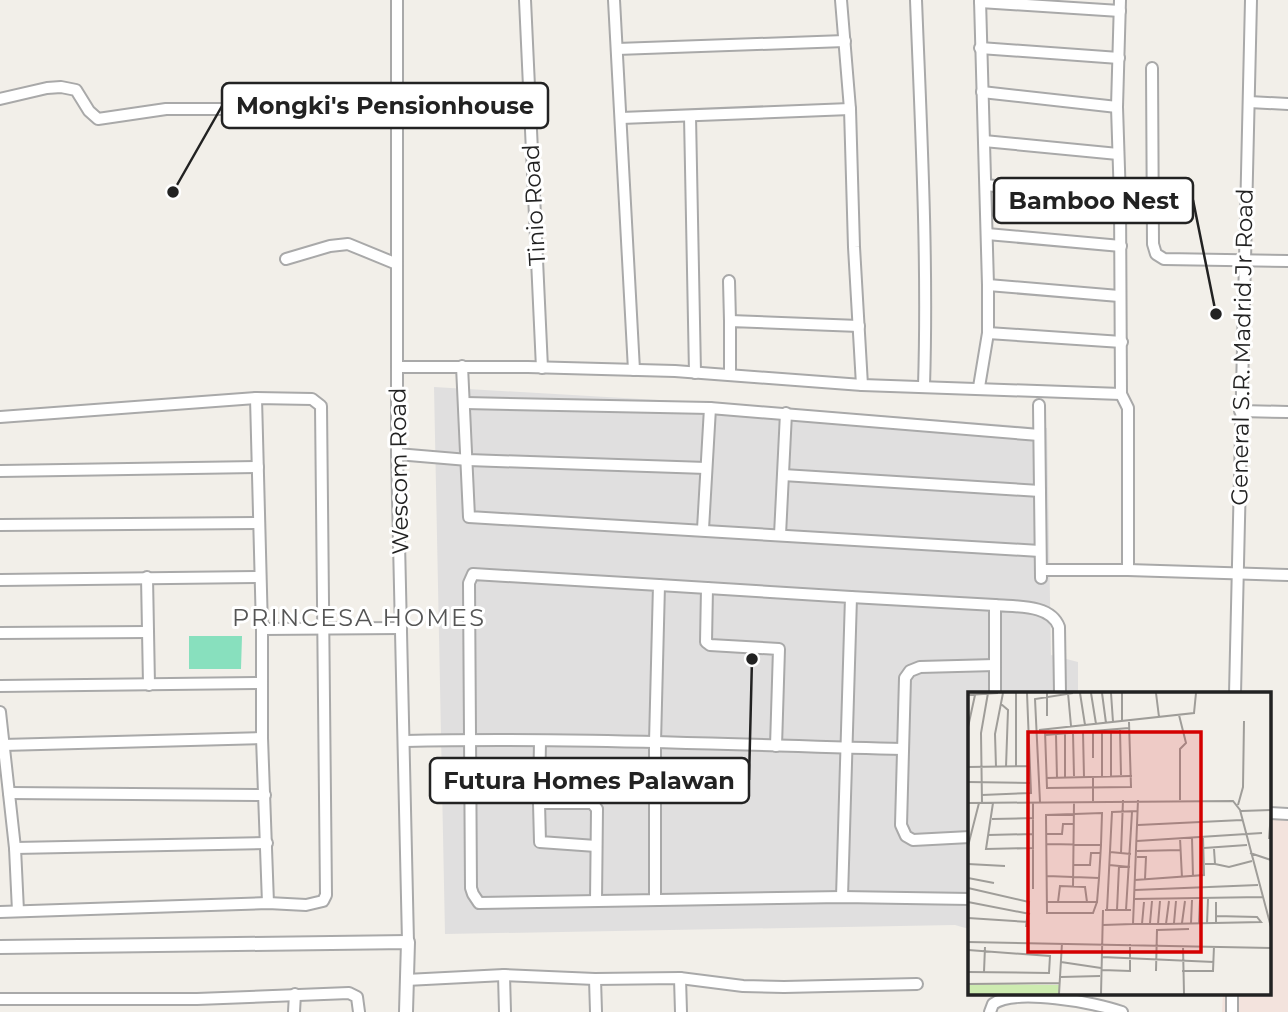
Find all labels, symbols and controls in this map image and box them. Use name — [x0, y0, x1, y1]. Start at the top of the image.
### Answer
callout: Mongki's Pensionhouse — [222, 83, 548, 128]
text: Mongki's Pensionhouse — [236, 91, 534, 120]
street label: Tinio Road — [517, 143, 551, 267]
callout: Bamboo Nest — [994, 178, 1193, 223]
text: Bamboo Nest — [1009, 186, 1180, 215]
street label: General S.R. Madrid Jr Road — [1225, 188, 1259, 506]
street label: Wescom Road — [384, 387, 414, 555]
district label: PRINCESA HOMES — [232, 603, 486, 632]
inset map — [968, 692, 1270, 995]
callout: Futura Homes Palawan — [430, 758, 749, 803]
text: Futura Homes Palawan — [443, 766, 735, 795]

